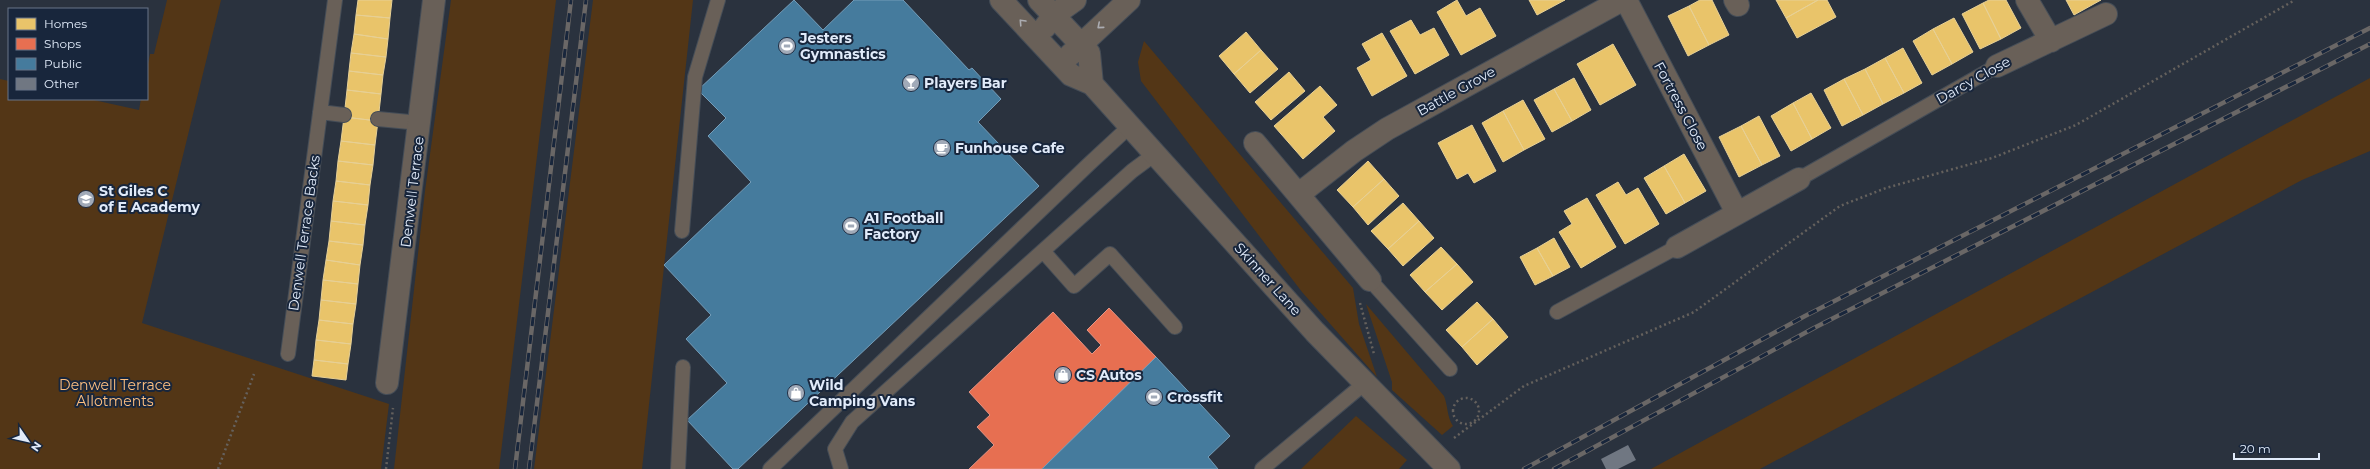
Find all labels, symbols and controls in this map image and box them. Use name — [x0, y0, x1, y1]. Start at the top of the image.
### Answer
legend — [8, 8, 148, 100]
text: Homes — [44, 16, 87, 31]
one-way arrow — [1020, 20, 1027, 27]
one-way arrow — [1098, 21, 1105, 28]
place label: Jesters Gymnastics — [799, 29, 886, 63]
text: Shops — [44, 36, 81, 51]
sports icon: Jesters Gymnastics — [777, 36, 797, 56]
street label: Darcy Close — [1933, 52, 2013, 108]
text: Public — [44, 56, 82, 71]
street label: Fortress Close — [1650, 59, 1712, 153]
street label: Battle Grove — [1414, 62, 1498, 120]
bar icon: Players Bar — [901, 73, 921, 93]
place label: Players Bar — [924, 74, 1007, 92]
text: Other — [44, 76, 79, 91]
street label: Denwell Terrace — [396, 135, 428, 249]
cafe icon: Funhouse Cafe — [932, 138, 952, 158]
place label: Funhouse Cafe — [955, 139, 1065, 157]
street label: Denwell Terrace Backs — [284, 154, 324, 312]
place label: St Giles C of E Academy — [99, 182, 201, 216]
school or university icon: St Giles C of E Academy — [76, 189, 96, 209]
place label: A1 Football Factory — [863, 209, 943, 243]
sports icon: A1 Football Factory — [841, 216, 861, 236]
street label: Skinner Lane — [1231, 239, 1305, 319]
shop icon: CS Autos — [1053, 365, 1073, 385]
place label: CS Autos — [1076, 366, 1142, 384]
park label: Denwell Terrace Allotments — [59, 376, 171, 410]
place label: Wild Camping Vans — [809, 376, 916, 410]
shop icon: Wild Camping Vans — [786, 383, 806, 403]
sports icon: Crossfit — [1144, 387, 1164, 407]
place label: Crossfit — [1167, 388, 1223, 406]
north arrow — [8, 421, 48, 461]
scale bar — [2234, 435, 2319, 461]
text: N — [28, 439, 45, 454]
text: 20 m — [2240, 441, 2271, 456]

